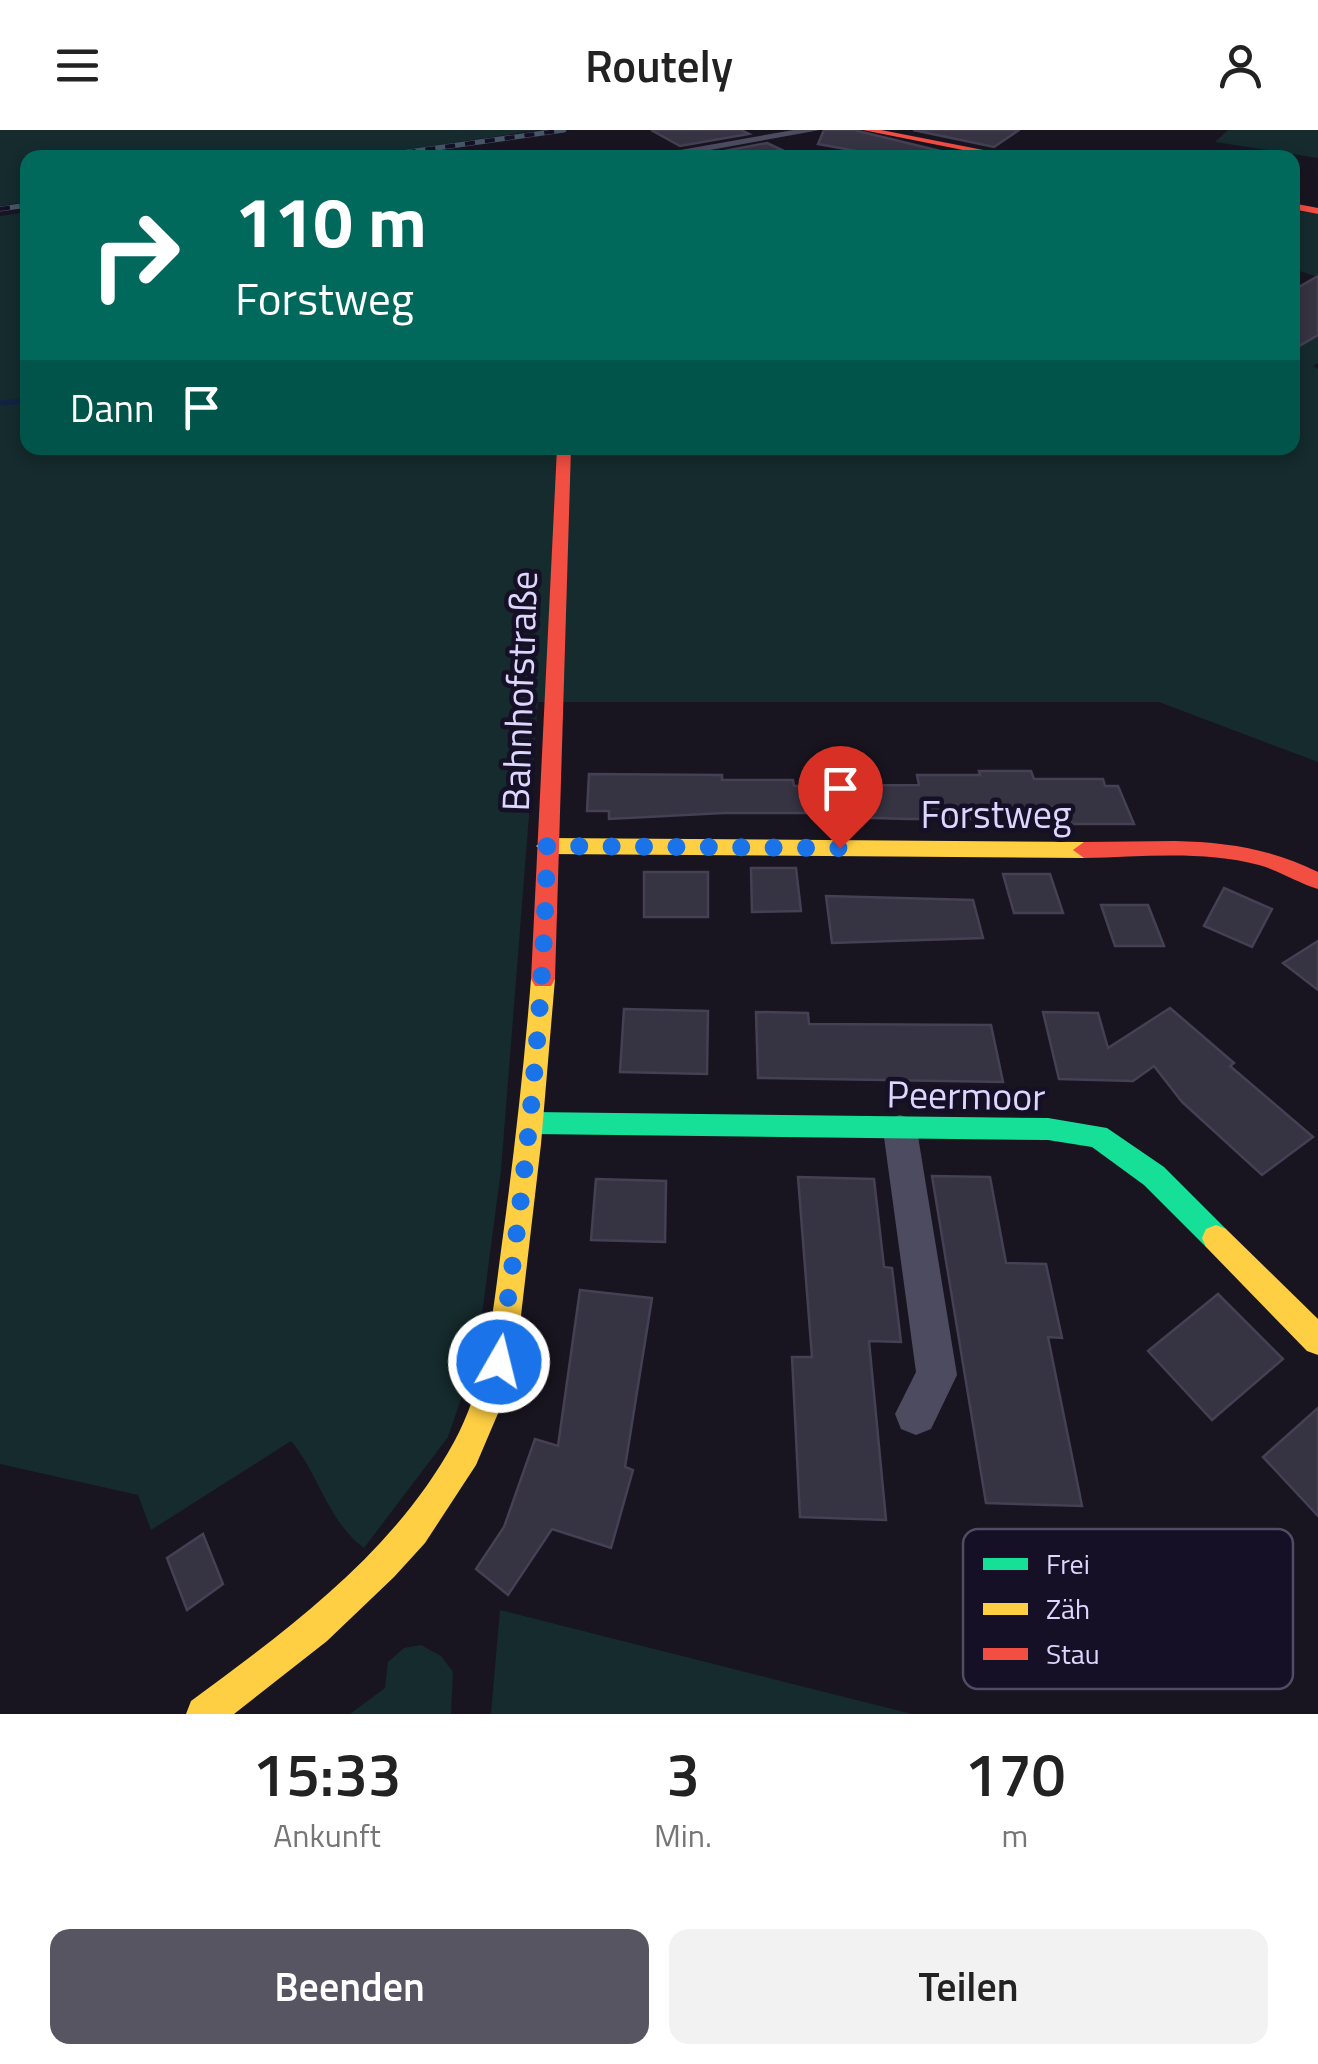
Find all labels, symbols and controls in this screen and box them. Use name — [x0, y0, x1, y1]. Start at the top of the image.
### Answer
text: Routely — [585, 31, 733, 99]
icon: menu — [50, 38, 105, 93]
icon: person — [1213, 38, 1268, 93]
text: 110 m — [235, 168, 427, 274]
icon: right — [70, 190, 200, 320]
text: Forstweg — [235, 264, 414, 332]
text: Dann — [70, 379, 154, 437]
icon: arrive — [174, 380, 229, 435]
street label: Bahnhofstraße — [486, 570, 552, 812]
pin — [798, 746, 883, 849]
icon: arrive — [813, 761, 868, 816]
street label: Forstweg — [920, 785, 1072, 843]
street label: Peermoor — [886, 1065, 1046, 1125]
position arrow — [447, 1310, 551, 1414]
legend — [963, 1529, 1293, 1689]
text: Frei — [1046, 1542, 1090, 1585]
text: Zäh — [1046, 1587, 1090, 1630]
text: Stau — [1046, 1632, 1100, 1675]
text: 15:33 — [253, 1728, 401, 1819]
text: 3 — [666, 1728, 700, 1819]
text: 170 — [965, 1728, 1065, 1819]
text: Ankunft — [273, 1811, 381, 1859]
text: Min. — [654, 1811, 712, 1859]
text: m — [1002, 1811, 1028, 1859]
button: Beenden — [50, 1929, 649, 2044]
button: Teilen — [669, 1929, 1268, 2044]

